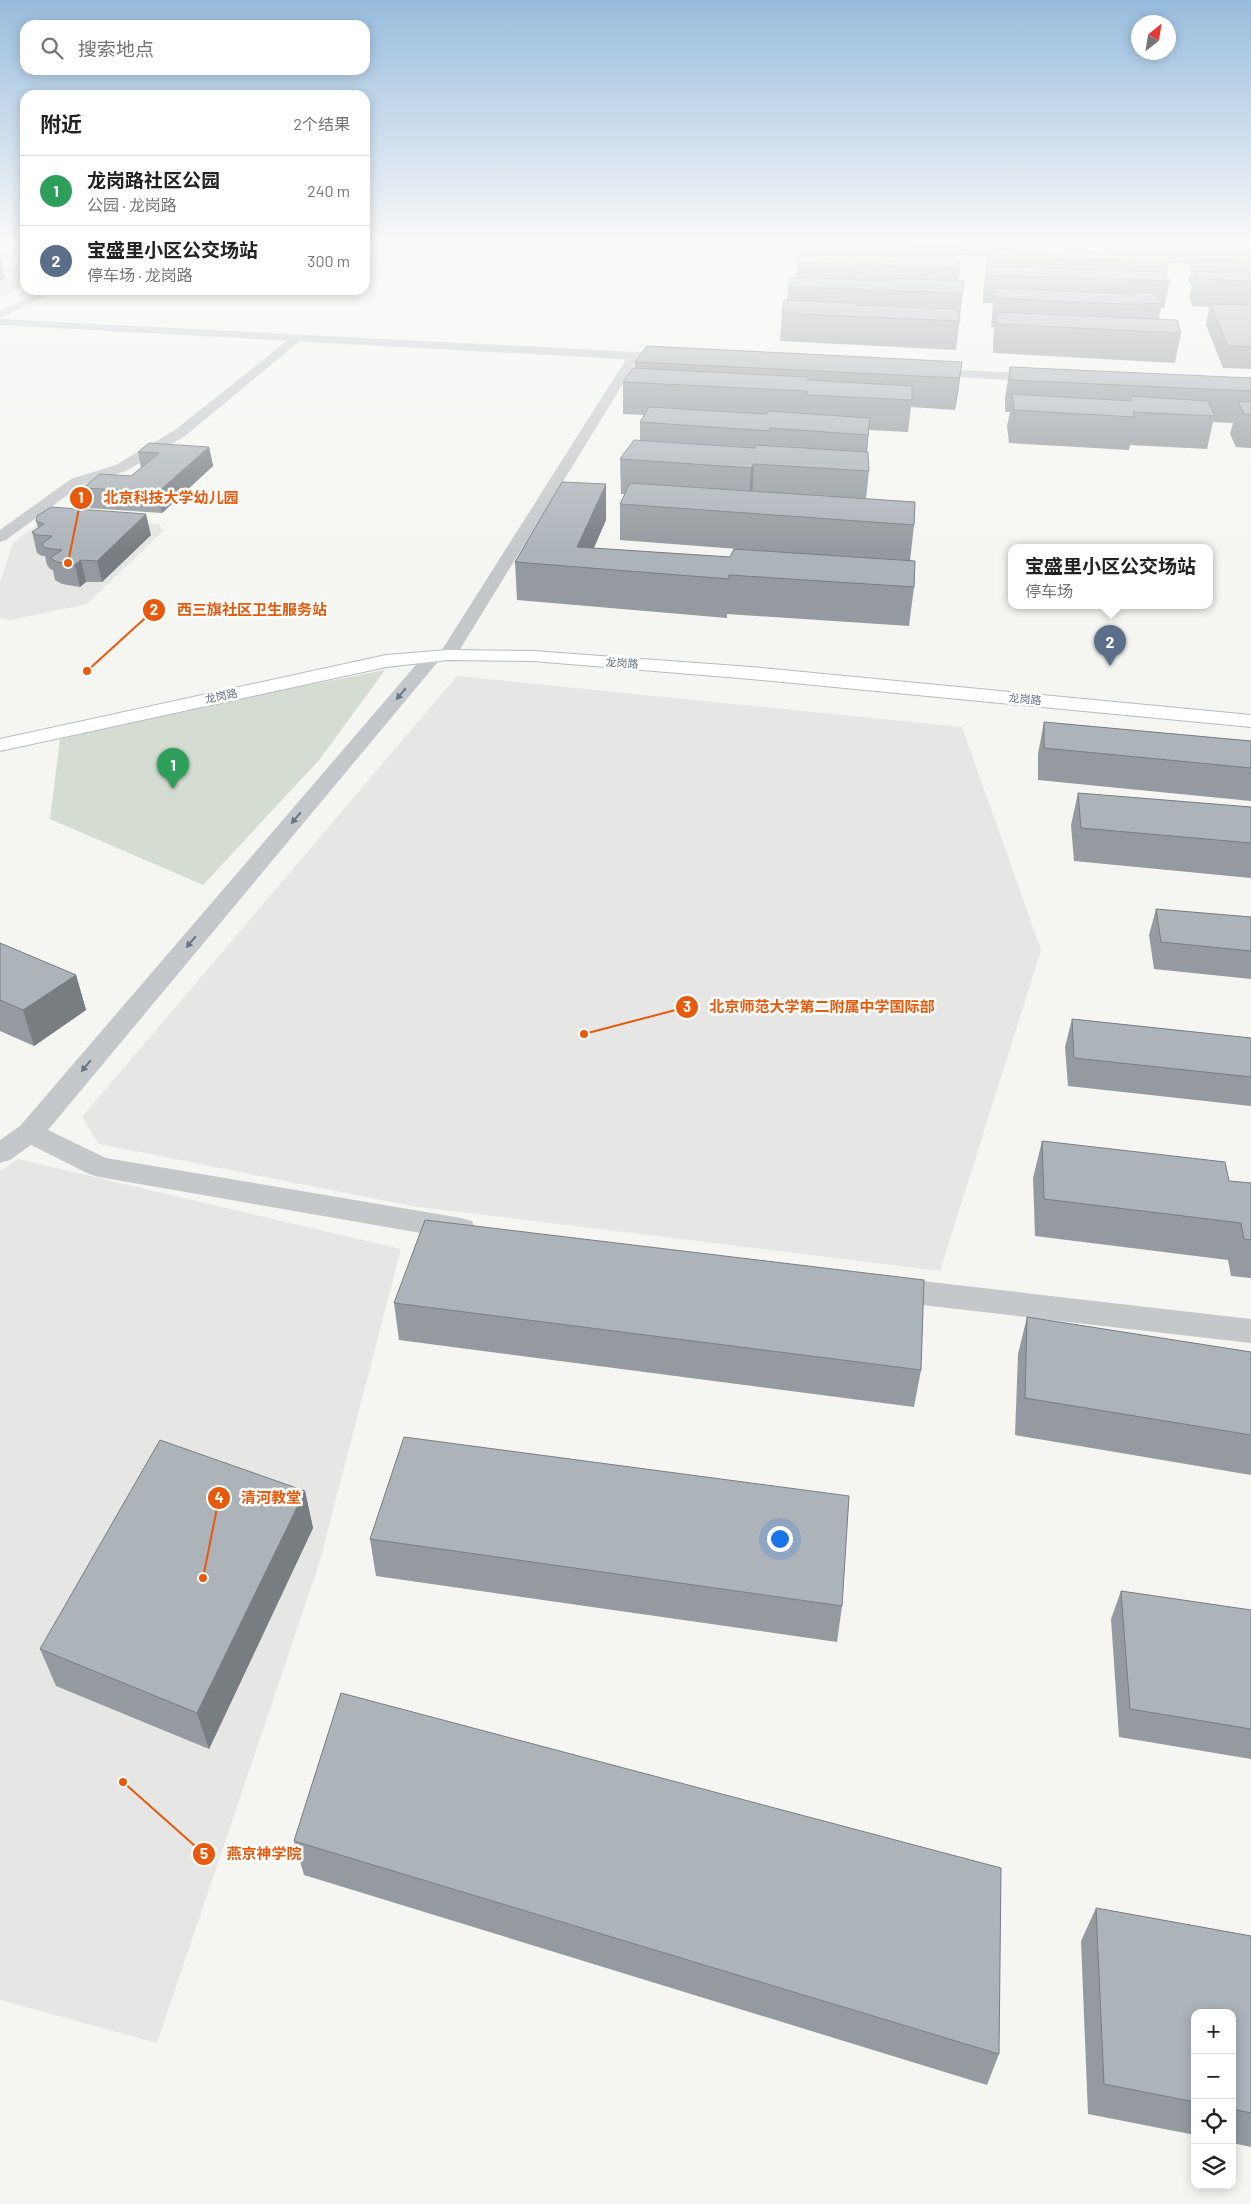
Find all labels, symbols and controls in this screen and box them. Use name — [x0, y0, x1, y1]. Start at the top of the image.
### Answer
north arrow — [1131, 15, 1176, 60]
search box — [20, 20, 370, 75]
icon: search — [38, 34, 66, 62]
text: 搜索地点 — [78, 37, 154, 60]
text: 附近 — [40, 111, 82, 136]
text: 2个结果 — [293, 114, 350, 133]
text: 龙岗路社区公园 — [87, 168, 220, 191]
text: 1 — [53, 181, 59, 200]
text: 240 m — [307, 181, 350, 200]
text: 公园 · 龙岗路 — [87, 195, 177, 214]
text: 宝盛里小区公交场站 — [87, 238, 258, 261]
text: 2 — [52, 251, 60, 270]
text: 300 m — [307, 251, 350, 270]
text: 停车场 · 龙岗路 — [87, 265, 193, 284]
callout: 北京科技大学幼儿园 — [68, 483, 248, 513]
text: 1 — [78, 488, 84, 506]
text: 北京科技大学幼儿园 — [103, 488, 239, 506]
popup — [1008, 544, 1213, 609]
text: 宝盛里小区公交场站 — [1025, 554, 1196, 577]
text: 停车场 — [1025, 581, 1073, 600]
callout: 西三旗社区卫生服务站 — [142, 595, 337, 625]
text: 2 — [150, 600, 158, 618]
text: 西三旗社区卫生服务站 — [177, 600, 327, 618]
pin: 2 — [1094, 625, 1126, 666]
street label: 龙岗路 — [605, 655, 639, 670]
street label: 龙岗路 — [203, 686, 238, 705]
one-way arrow — [395, 687, 407, 699]
street label: 龙岗路 — [1008, 691, 1042, 706]
pin: 1 — [157, 748, 189, 789]
one-way arrow — [290, 811, 302, 823]
one-way arrow — [185, 935, 197, 947]
callout: 北京师范大学第二附属中学国际部 — [675, 992, 945, 1022]
text: 3 — [683, 997, 691, 1015]
text: 北京师范大学第二附属中学国际部 — [709, 997, 935, 1015]
one-way arrow — [81, 1059, 92, 1072]
callout: 清河教堂 — [206, 1483, 311, 1513]
text: 4 — [214, 1488, 224, 1506]
text: 清河教堂 — [241, 1488, 301, 1506]
your location — [767, 1526, 793, 1552]
callout: 燕京神学院 — [191, 1839, 311, 1869]
text: 5 — [200, 1844, 208, 1862]
text: 燕京神学院 — [226, 1844, 302, 1862]
map controls — [1191, 2009, 1236, 2189]
button: + — [1191, 2009, 1236, 2054]
button: − — [1191, 2054, 1236, 2099]
button: locate — [1191, 2099, 1236, 2144]
button: layers — [1191, 2144, 1236, 2189]

